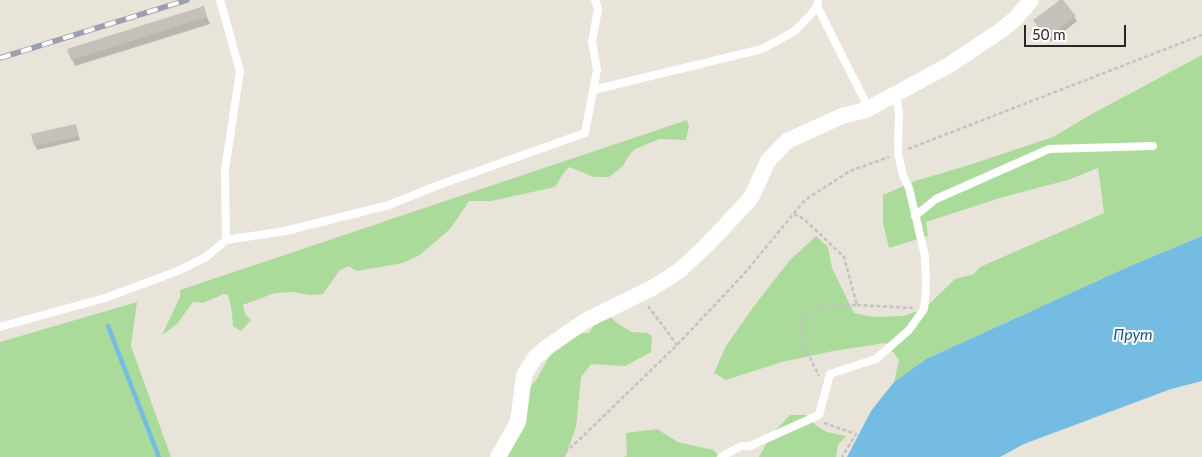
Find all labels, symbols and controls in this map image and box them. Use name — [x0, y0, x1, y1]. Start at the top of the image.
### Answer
scale bar — [1027, 15, 1130, 47]
text: 50 m — [1032, 25, 1066, 43]
water label: Прут — [1113, 325, 1153, 345]

